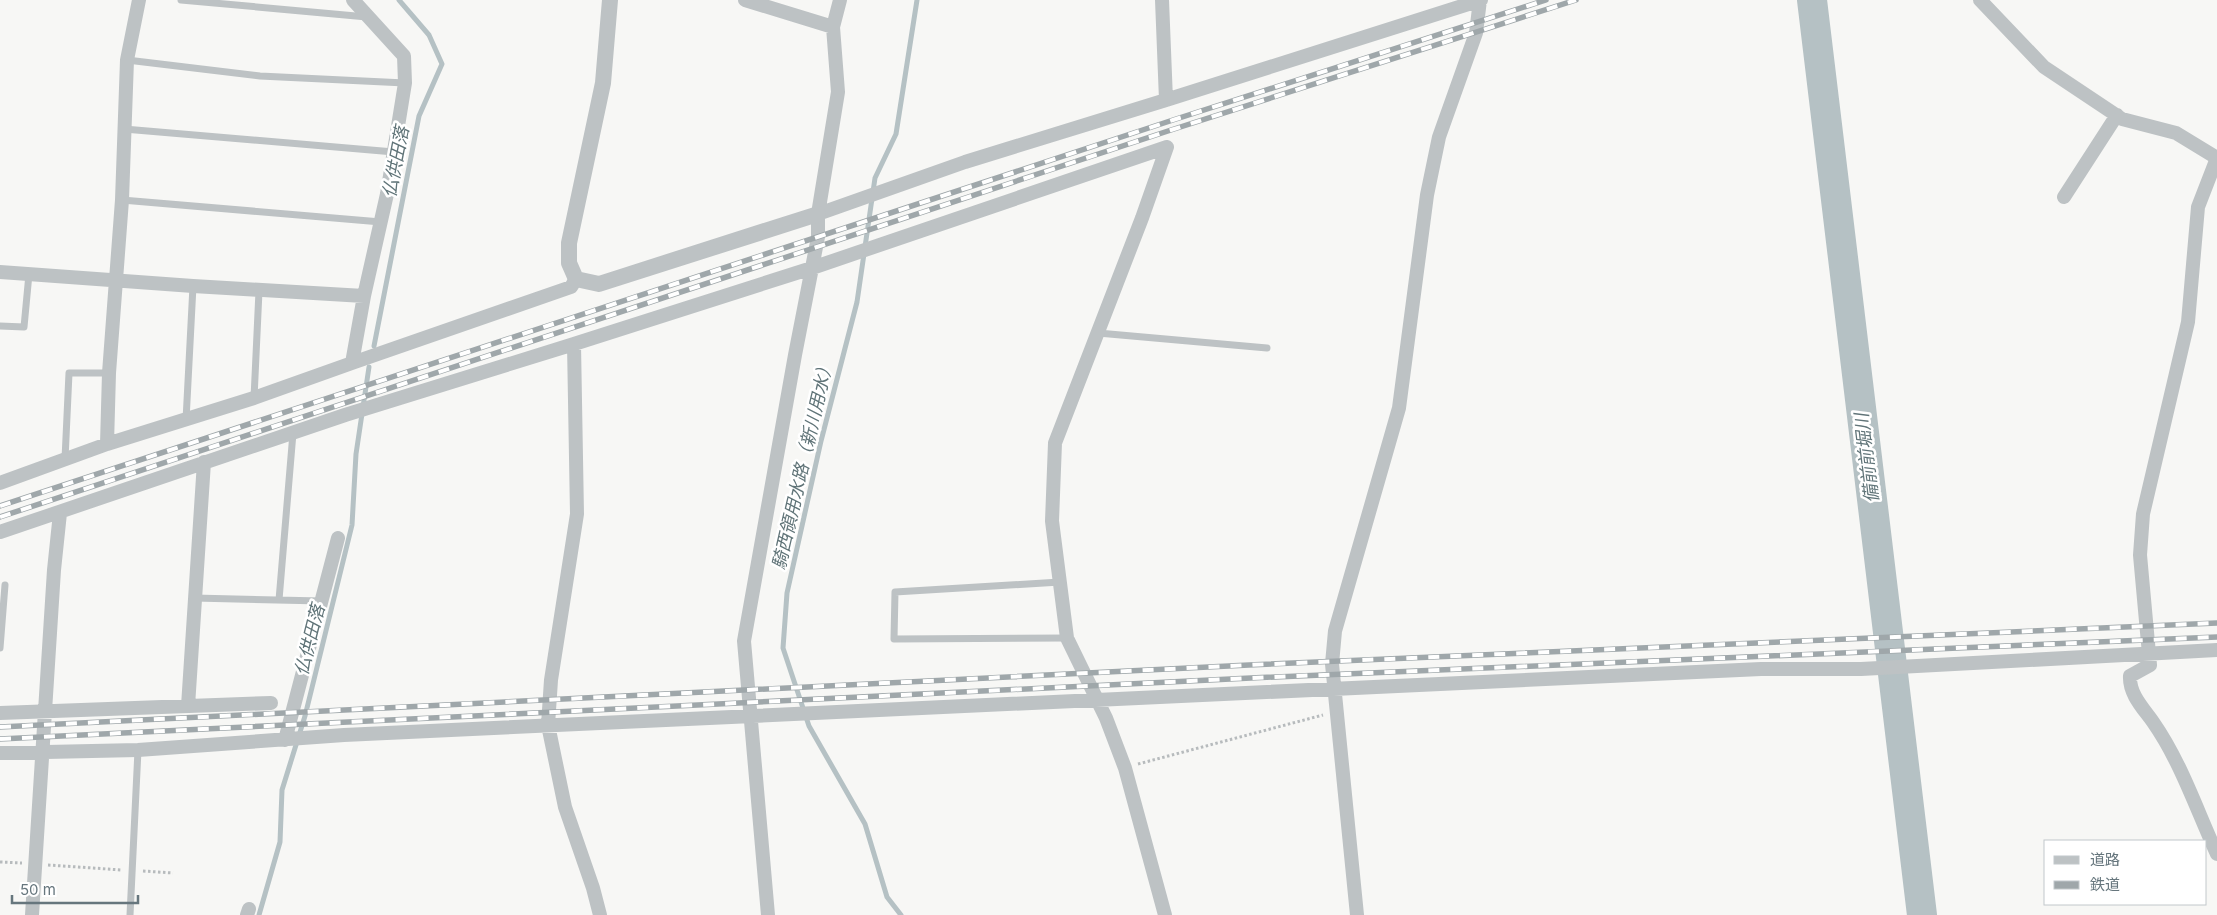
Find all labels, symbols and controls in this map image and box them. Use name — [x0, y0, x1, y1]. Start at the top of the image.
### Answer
water label: 仏供田落 — [378, 122, 413, 199]
water label: 騎西領用水路（新川用水） — [768, 356, 837, 571]
water label: 備前前堀川 — [1850, 410, 1882, 504]
water label: 仏供田落 — [291, 599, 329, 677]
legend — [2044, 840, 2207, 905]
text: 道路 — [2090, 850, 2120, 869]
scale bar — [12, 872, 139, 904]
text: 鉄道 — [2090, 875, 2120, 894]
text: 50 m — [20, 880, 56, 899]

